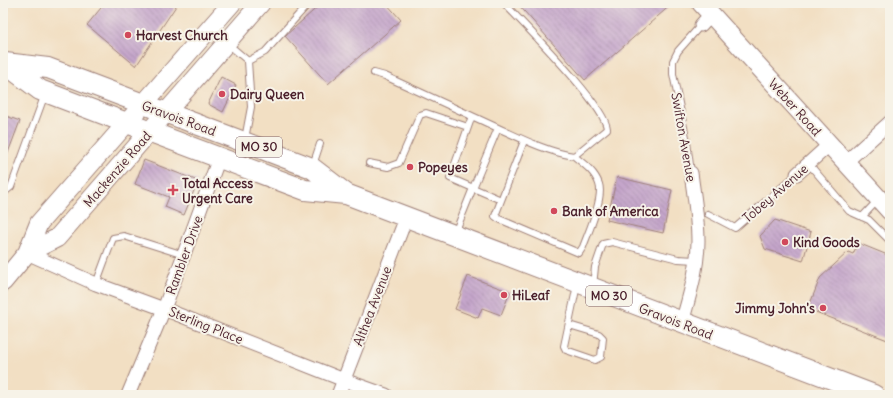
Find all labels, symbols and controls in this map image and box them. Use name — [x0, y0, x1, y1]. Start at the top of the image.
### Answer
place label: Harvest Church — [136, 27, 228, 44]
marker: Harvest Church — [123, 30, 133, 40]
street label: Weber Road — [764, 75, 825, 140]
place label: Dairy Queen — [230, 86, 305, 103]
marker: Dairy Queen — [217, 89, 227, 99]
street label: Swifton Avenue — [667, 91, 700, 183]
street label: Gravois Road — [139, 97, 219, 140]
street label: Mackenzie Road — [80, 128, 155, 211]
road number: MO 30 — [236, 137, 282, 157]
place label: Popeyes — [418, 159, 468, 176]
street label: Tobey Avenue — [739, 160, 812, 227]
marker: Popeyes — [405, 162, 415, 172]
place label: Total Access Urgent Care — [182, 175, 253, 207]
marker: Total Access Urgent Care — [167, 184, 179, 196]
place label: Bank of America — [562, 203, 659, 220]
marker: Bank of America — [549, 206, 559, 216]
street label: Rambler Drive — [162, 213, 207, 297]
place label: Kind Goods — [793, 234, 860, 251]
marker: Kind Goods — [780, 237, 790, 247]
street label: Althea Avenue — [349, 264, 395, 349]
road number: MO 30 — [586, 286, 632, 306]
place label: HiLeaf — [512, 287, 550, 304]
marker: HiLeaf — [499, 290, 509, 300]
street label: Gravois Road — [636, 300, 716, 344]
place label: Jimmy John's — [735, 300, 815, 317]
street label: Sterling Place — [166, 303, 245, 348]
marker: Jimmy John's — [818, 303, 828, 313]

